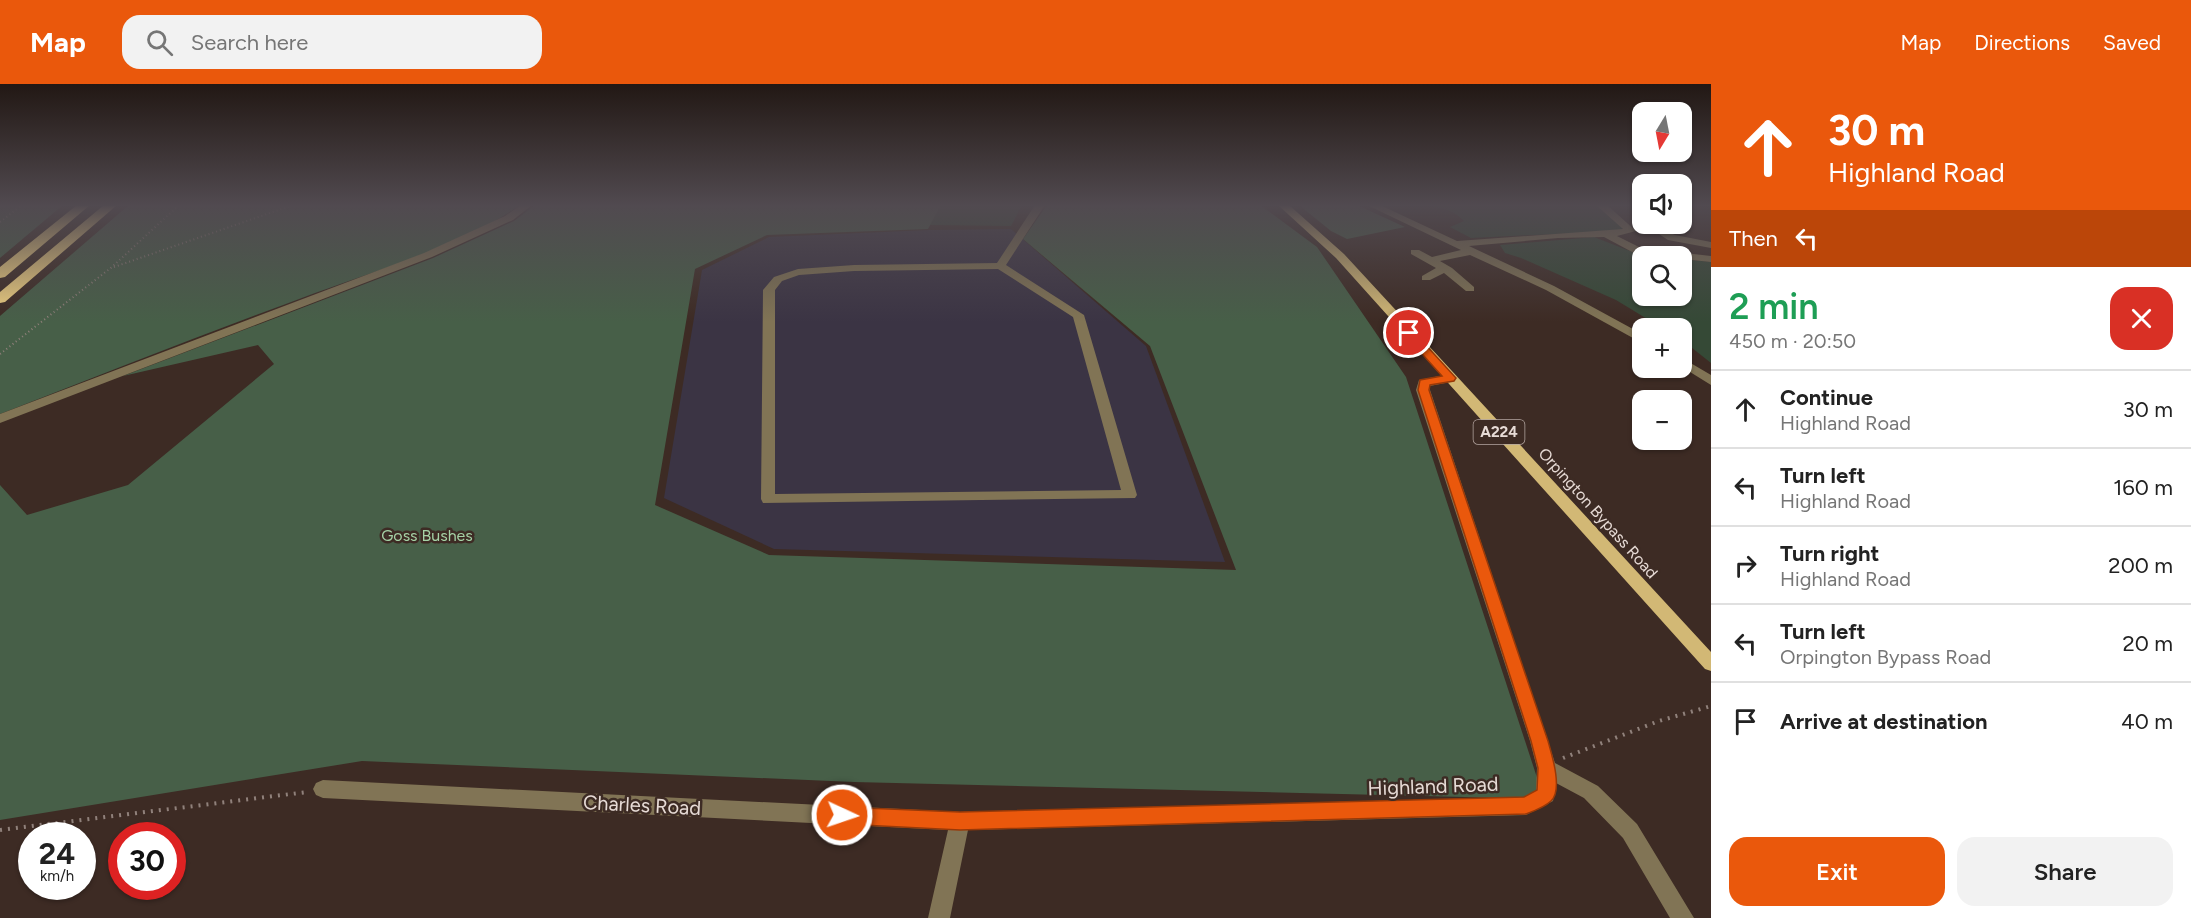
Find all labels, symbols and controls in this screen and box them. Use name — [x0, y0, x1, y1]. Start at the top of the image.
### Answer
search box — [122, 15, 542, 69]
text: Map — [30, 25, 86, 59]
icon: search — [143, 26, 176, 59]
text: Search here — [191, 29, 308, 56]
text: Map — [1900, 30, 1941, 55]
text: Directions — [1974, 30, 2070, 55]
text: Saved — [2103, 30, 2161, 55]
north arrow — [1632, 102, 1692, 162]
map controls — [1632, 102, 1692, 450]
text: 30 m — [1828, 105, 1925, 156]
icon: ahead — [1729, 108, 1807, 186]
text: Highland Road — [1828, 156, 2005, 189]
button: sound — [1632, 174, 1692, 234]
icon: left — [1790, 222, 1823, 255]
text: Then — [1729, 225, 1778, 252]
button: search — [1632, 246, 1692, 306]
text: 2 min — [1729, 285, 1819, 328]
button: close — [2110, 287, 2173, 350]
pin — [1383, 307, 1434, 358]
icon: arrive — [1392, 316, 1425, 349]
button: + — [1632, 318, 1692, 378]
text: 450 m · 20:50 — [1729, 329, 1856, 353]
text: Continue — [1780, 384, 1873, 411]
button: − — [1632, 390, 1692, 450]
icon: ahead — [1729, 393, 1762, 426]
text: 30 m — [2123, 396, 2173, 423]
text: Highland Road — [1780, 411, 1911, 435]
road number: A224 — [1474, 420, 1524, 444]
street label: Orpington Bypass Road — [1534, 444, 1662, 582]
text: Turn left — [1780, 462, 1866, 489]
icon: left — [1729, 471, 1762, 504]
text: 160 m — [2113, 474, 2173, 501]
text: Highland Road — [1780, 489, 1911, 513]
park label: Goss Bushes — [381, 526, 473, 545]
text: Turn right — [1780, 540, 1879, 567]
icon: right — [1729, 549, 1762, 582]
text: 200 m — [2108, 552, 2173, 579]
text: Highland Road — [1780, 567, 1911, 591]
text: Turn left — [1780, 618, 1866, 645]
icon: left — [1729, 627, 1762, 660]
text: 20 m — [2122, 630, 2173, 657]
text: Orpington Bypass Road — [1780, 645, 1991, 669]
icon: arrive — [1729, 705, 1762, 738]
text: Arrive at destination — [1780, 708, 1988, 735]
text: 40 m — [2121, 708, 2173, 735]
street label: Highland Road — [1367, 772, 1499, 800]
position arrow — [810, 783, 874, 847]
street label: Charles Road — [582, 790, 702, 820]
speed limit sign: 30 — [108, 822, 186, 900]
text: 24 — [39, 835, 75, 872]
button: Exit — [1729, 837, 1945, 906]
button: Share — [1957, 837, 2173, 906]
text: km/h — [40, 867, 74, 885]

